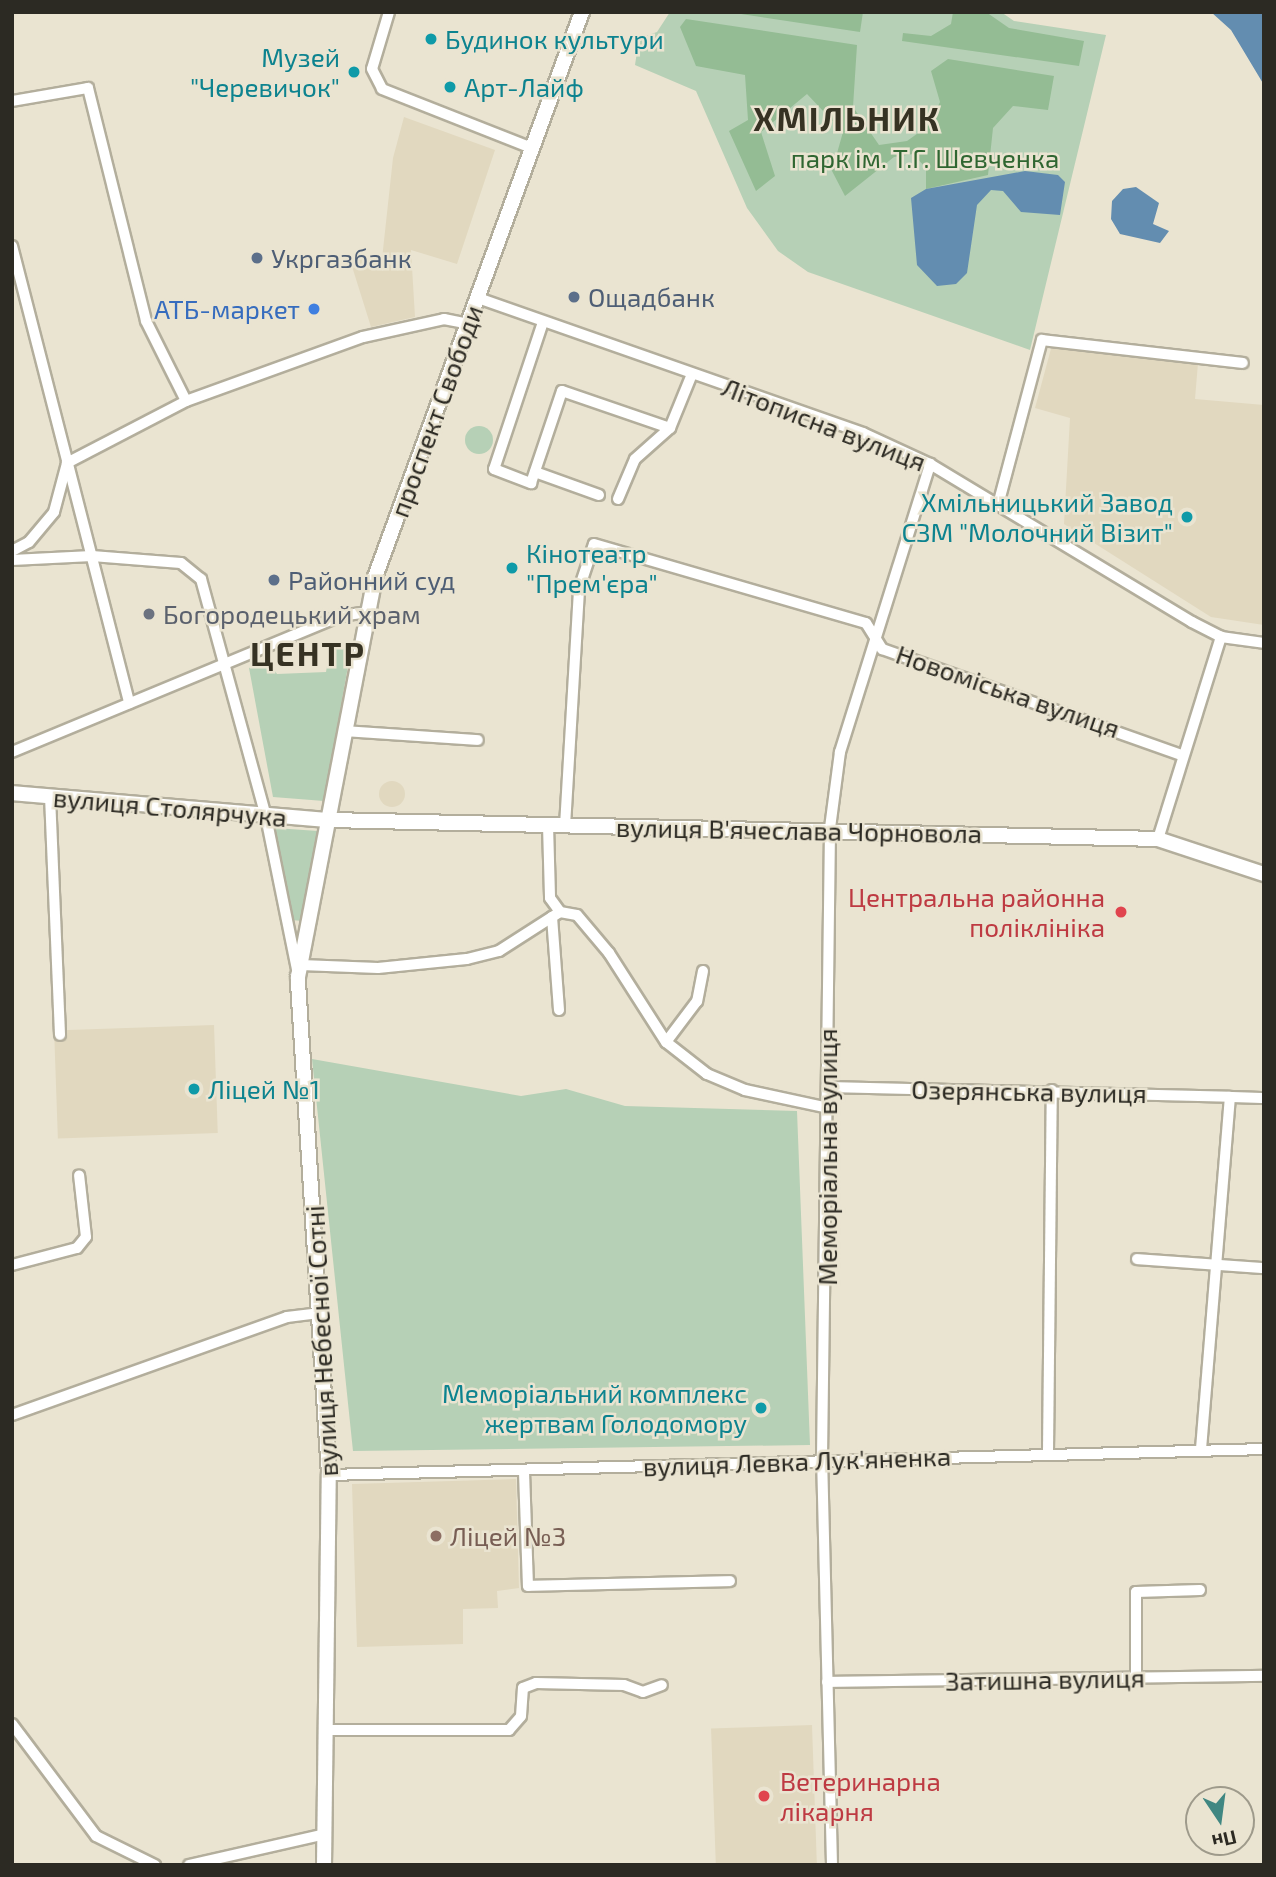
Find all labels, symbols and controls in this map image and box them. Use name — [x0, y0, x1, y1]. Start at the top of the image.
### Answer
place label: Будинок культури — [445, 23, 664, 55]
marker: Будинок культури — [423, 31, 439, 47]
place label: Музей "Черевичок" — [190, 41, 340, 102]
marker: Музей "Черевичок" — [346, 64, 362, 80]
place label: Арт-Лайф — [464, 71, 584, 103]
marker: Арт-Лайф — [442, 79, 458, 95]
district label: ХМІЛЬНИК — [754, 99, 940, 139]
park label: парк ім. Т.Г. Шевченка — [791, 142, 1059, 174]
place label: Укргазбанк — [271, 242, 412, 274]
marker: Укргазбанк — [249, 250, 265, 266]
place label: Ощадбанк — [588, 281, 715, 313]
marker: Ощадбанк — [566, 289, 582, 305]
place label: АТБ-маркет — [154, 293, 300, 325]
marker: АТБ-маркет — [306, 301, 322, 317]
street label: проспект Свободи — [383, 301, 489, 521]
street label: Літописна вулиця — [718, 371, 930, 477]
place label: Хмільницький Завод СЗМ "Молочний Візит" — [901, 486, 1173, 548]
marker: Хмільницький Завод СЗМ "Молочний Візит" — [1179, 509, 1195, 525]
place label: Кінотеатр "Прем'єра" — [526, 537, 658, 598]
marker: Кінотеатр "Прем'єра" — [504, 560, 520, 576]
place label: Районний суд — [288, 564, 455, 596]
marker: Районний суд — [266, 572, 282, 588]
place label: Богородецький храм — [163, 598, 421, 630]
marker: Богородецький храм — [141, 606, 157, 622]
district label: ЦЕНТР — [251, 634, 365, 674]
street label: Новоміська вулиця — [892, 638, 1124, 744]
street label: вулиця Столярчука — [52, 781, 288, 833]
street label: вулиця В'ячеслава Чорновола — [616, 811, 982, 849]
place label: Центральна районна поліклініка — [848, 881, 1105, 942]
marker: Центральна районна поліклініка — [1111, 902, 1131, 922]
street label: Меморіальна вулиця — [811, 1028, 843, 1286]
place label: Ліцей №1 — [208, 1073, 320, 1105]
street label: Озерянська вулиця — [911, 1073, 1147, 1109]
marker: Ліцей №1 — [186, 1081, 202, 1097]
street label: вулиця Небесної Сотні — [298, 1205, 344, 1477]
place label: Меморіальний комплекс жертвам Голодомору — [442, 1377, 747, 1438]
marker: Меморіальний комплекс жертвам Голодомору — [753, 1400, 769, 1416]
street label: вулиця Левка Лук'яненка — [642, 1440, 952, 1482]
place label: Ліцей №3 — [450, 1520, 566, 1552]
marker: Ліцей №3 — [428, 1528, 444, 1544]
street label: Затишна вулиця — [945, 1662, 1145, 1696]
place label: Ветеринарна лікарня — [780, 1765, 941, 1826]
marker: Ветеринарна лікарня — [754, 1786, 774, 1806]
north arrow — [1185, 1786, 1255, 1856]
text: Пн — [1210, 1826, 1239, 1854]

